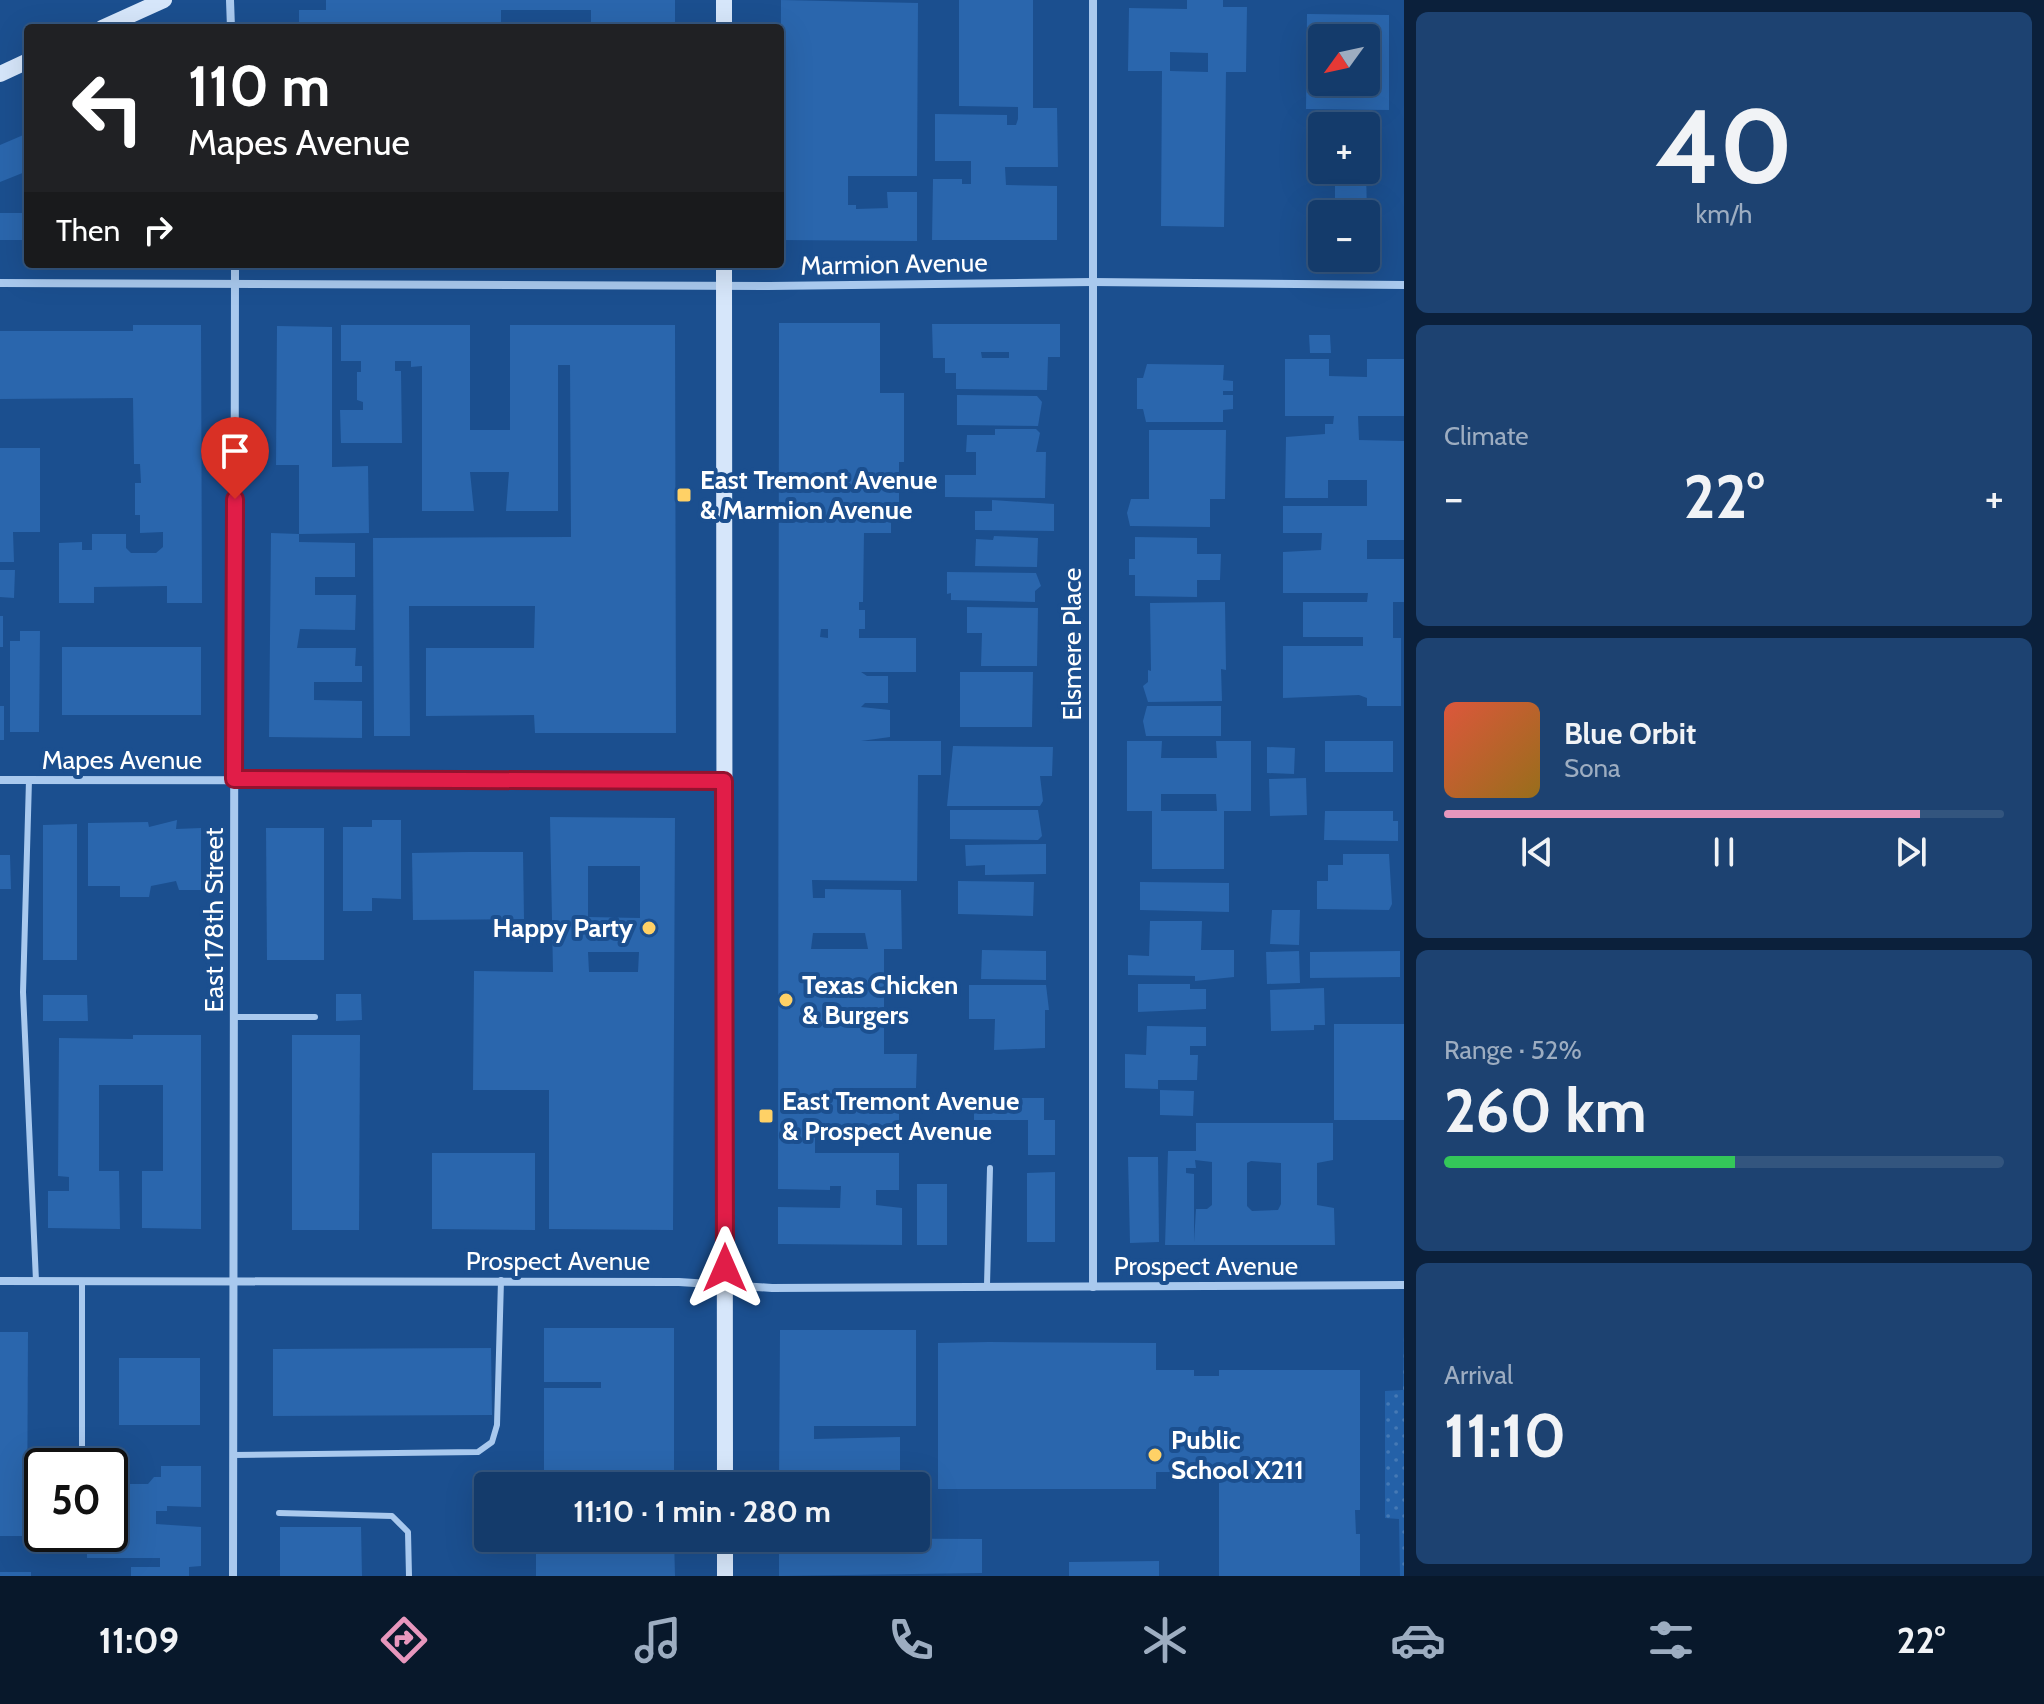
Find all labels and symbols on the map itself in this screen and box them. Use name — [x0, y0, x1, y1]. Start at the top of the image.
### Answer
north arrow — [1308, 24, 1380, 96]
street label: Marmion Avenue — [800, 246, 988, 282]
pin — [201, 417, 269, 499]
place label: East Tremont Avenue & Marmion Avenue — [700, 464, 937, 526]
marker: East Tremont Avenue & Marmion Avenue — [675, 486, 693, 504]
street label: Elsmere Place — [1056, 568, 1088, 720]
street label: Mapes Avenue — [42, 744, 202, 776]
street label: East 178th Street — [198, 827, 230, 1013]
place label: Happy Party — [492, 912, 633, 944]
marker: Happy Party — [640, 919, 658, 937]
place label: Texas Chicken & Burgers — [802, 969, 958, 1031]
marker: Texas Chicken & Burgers — [777, 991, 795, 1009]
place label: East Tremont Avenue & Prospect Avenue — [782, 1085, 1019, 1147]
marker: East Tremont Avenue & Prospect Avenue — [757, 1107, 775, 1125]
position arrow — [683, 1226, 767, 1310]
street label: Prospect Avenue — [466, 1245, 650, 1277]
street label: Prospect Avenue — [1114, 1250, 1298, 1282]
place label: Public School X211 — [1171, 1424, 1304, 1486]
marker: Public School X211 — [1146, 1446, 1164, 1464]
speed limit sign: 50 — [24, 1448, 128, 1552]

